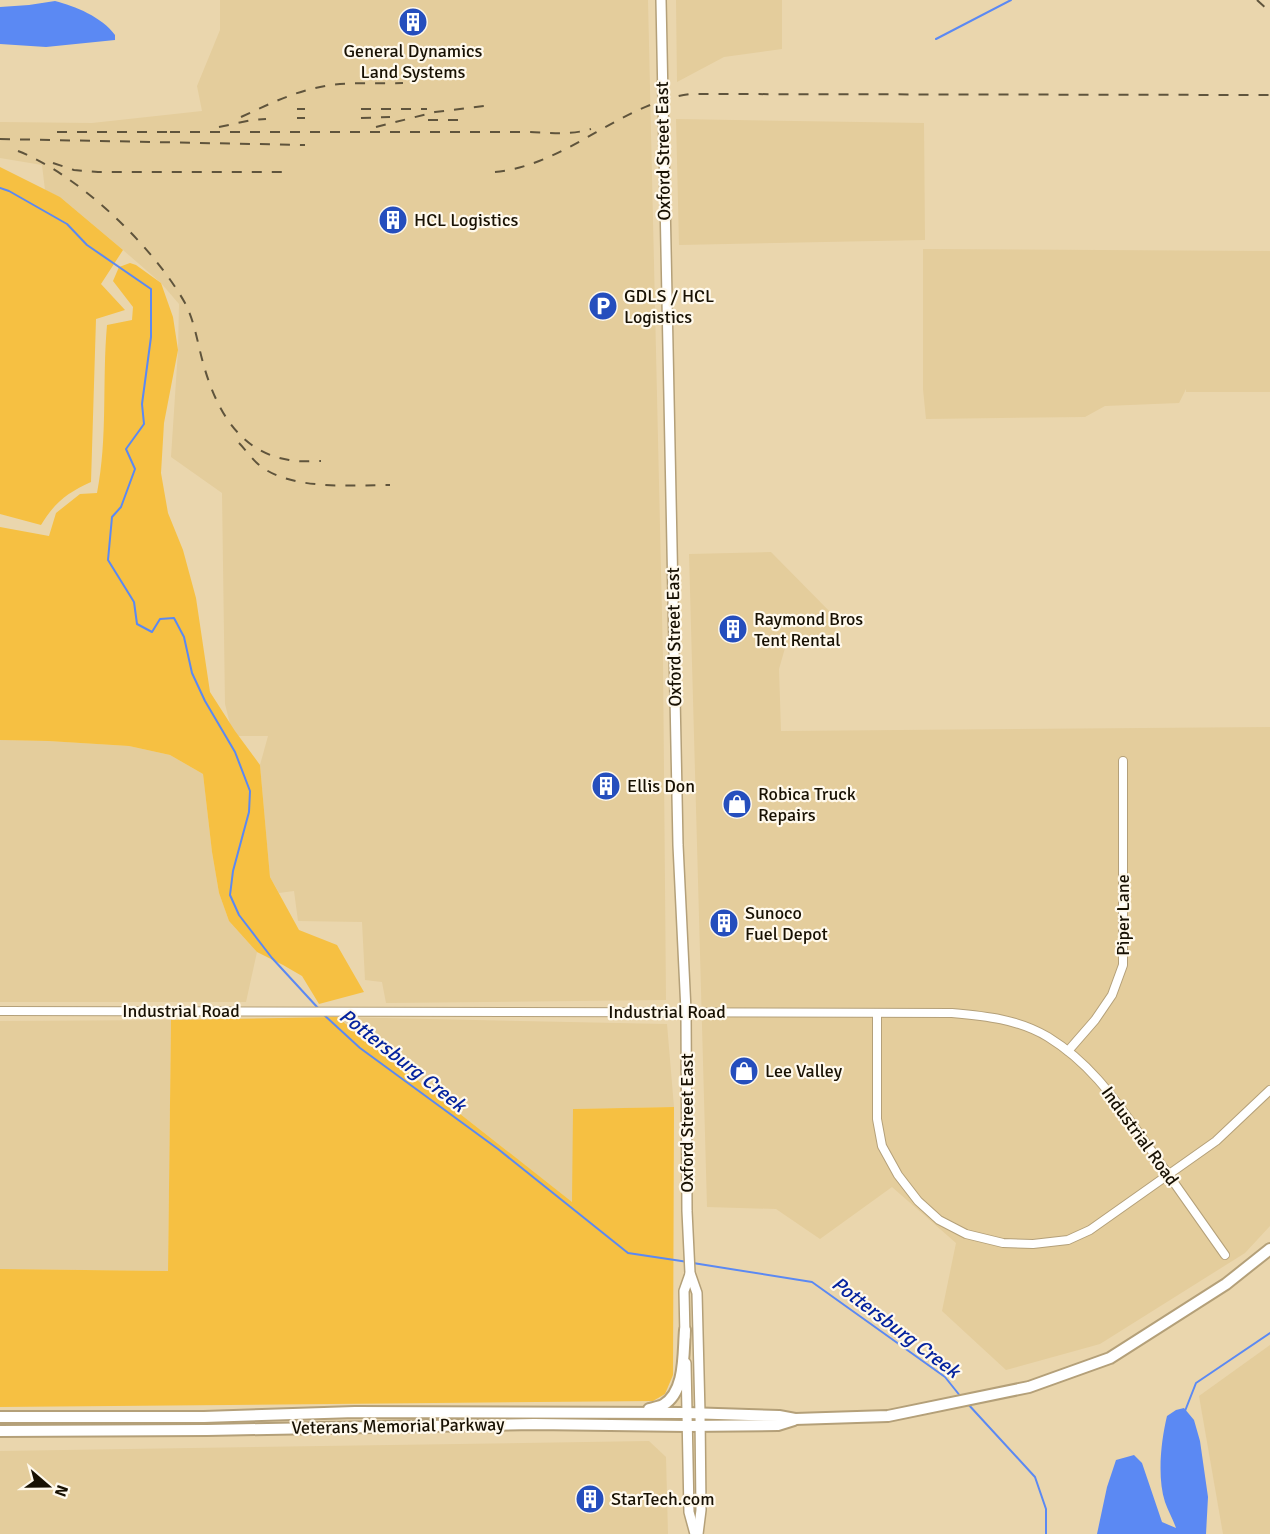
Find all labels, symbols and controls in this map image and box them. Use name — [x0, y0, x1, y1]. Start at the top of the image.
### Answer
building icon: General Dynamics Land Systems — [397, 6, 429, 38]
place label: General Dynamics Land Systems — [344, 40, 483, 83]
street label: Oxford Street East — [651, 81, 675, 221]
building icon: HCL Logistics — [377, 204, 409, 236]
place label: HCL Logistics — [414, 209, 518, 231]
place label: GDLS / HCL Logistics — [624, 285, 714, 328]
parking icon: GDLS / HCL Logistics — [587, 290, 619, 322]
street label: Oxford Street East — [662, 567, 686, 707]
place label: Raymond Bros Tent Rental — [754, 608, 863, 651]
building icon: Raymond Bros Tent Rental — [717, 613, 749, 645]
building icon: Ellis Don — [590, 770, 622, 802]
place label: Ellis Don — [627, 775, 695, 797]
place label: Robica Truck Repairs — [758, 783, 856, 826]
shop icon: Robica Truck Repairs — [721, 788, 753, 820]
street label: Piper Lane — [1112, 874, 1134, 956]
place label: Sunoco Fuel Depot — [745, 902, 828, 945]
building icon: Sunoco Fuel Depot — [708, 907, 740, 939]
street label: Industrial Road — [122, 1000, 240, 1022]
street label: Industrial Road — [608, 1001, 726, 1023]
water label: Pottersburg Creek — [334, 1003, 473, 1119]
street label: Oxford Street East — [676, 1053, 698, 1193]
shop icon: Lee Valley — [728, 1055, 760, 1087]
place label: Lee Valley — [765, 1060, 843, 1082]
street label: Industrial Road — [1097, 1082, 1183, 1190]
water label: Pottersburg Creek — [827, 1271, 966, 1385]
street label: Veterans Memorial Parkway — [291, 1413, 505, 1439]
north arrow — [18, 1456, 78, 1516]
text: N — [50, 1482, 72, 1499]
building icon: StarTech.com — [574, 1483, 606, 1515]
place label: StarTech.com — [611, 1488, 715, 1510]

